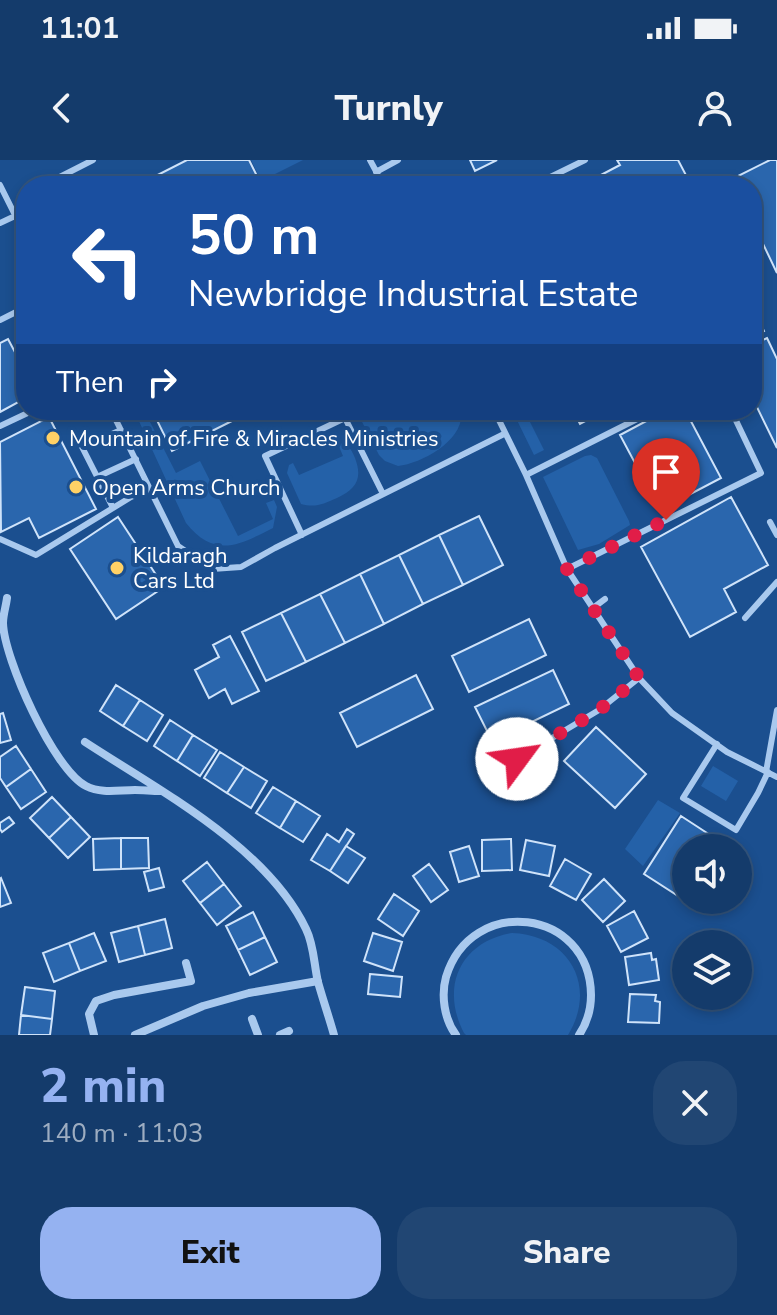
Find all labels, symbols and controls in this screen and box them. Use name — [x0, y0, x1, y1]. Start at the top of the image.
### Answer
text: 11:01 — [40, 8, 119, 49]
text: Turnly — [334, 84, 443, 133]
icon: back — [40, 86, 84, 130]
icon: person — [693, 86, 737, 130]
text: 50 m — [188, 197, 319, 274]
icon: left — [56, 208, 160, 312]
text: Newbridge Industrial Estate — [188, 270, 638, 319]
icon: right — [140, 360, 184, 404]
text: Then — [56, 362, 124, 403]
place label: Mountain of Fire & Miracles Ministries — [69, 424, 439, 454]
marker: Mountain of Fire & Miracles Ministries — [44, 429, 62, 447]
pin — [632, 438, 700, 520]
icon: arrive — [644, 450, 688, 494]
place label: Open Arms Church — [92, 473, 281, 503]
marker: Open Arms Church — [67, 478, 85, 496]
place label: Kildaragh Cars Ltd — [133, 541, 228, 596]
marker: Kildaragh Cars Ltd — [108, 559, 126, 577]
position arrow — [475, 717, 559, 801]
map controls — [672, 834, 752, 1010]
button: sound — [672, 834, 752, 914]
button: layers — [672, 930, 752, 1010]
text: 2 min — [40, 1053, 166, 1119]
button: close — [653, 1061, 737, 1145]
text: 140 m · 11:03 — [40, 1116, 203, 1151]
button: Exit — [40, 1207, 381, 1299]
button: Share — [397, 1207, 737, 1299]

